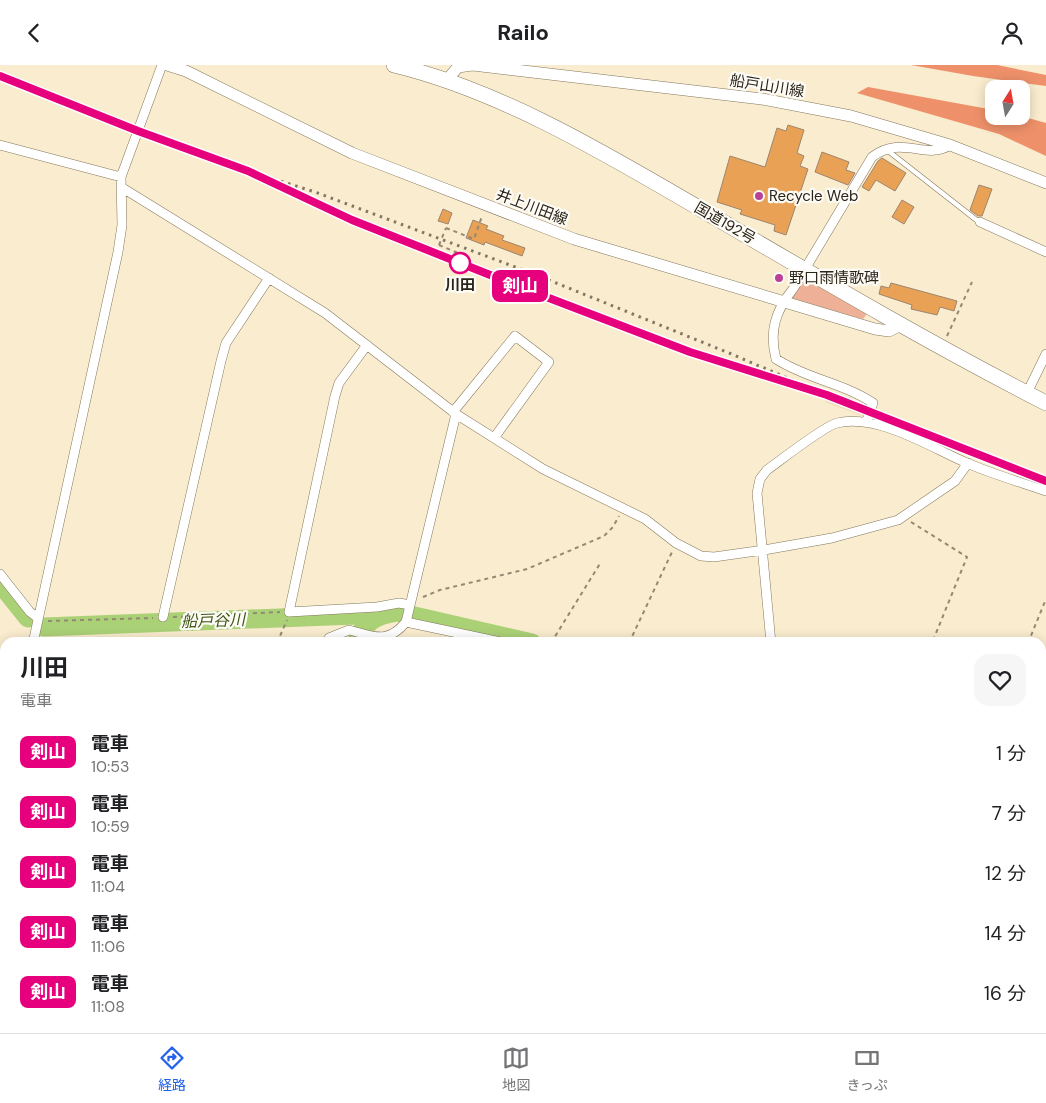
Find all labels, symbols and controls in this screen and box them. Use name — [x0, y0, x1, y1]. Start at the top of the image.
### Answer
text: Railo — [497, 18, 549, 47]
icon: back — [20, 19, 48, 47]
icon: person — [998, 19, 1026, 47]
street label: 船戸山川線 — [728, 70, 806, 102]
north arrow — [985, 80, 1030, 125]
map controls — [985, 80, 1030, 125]
street label: 井上川田線 — [493, 184, 571, 230]
place label: Recycle Web — [769, 186, 858, 206]
marker: Recycle Web — [753, 190, 765, 202]
street label: 国道192号 — [691, 197, 759, 249]
marker: 川田 — [449, 252, 471, 274]
place label: 野口雨情歌碑 — [789, 268, 879, 288]
line badge: 剣山 — [498, 270, 542, 302]
marker: 野口雨情歌碑 — [773, 272, 785, 284]
text: 剣山 — [502, 274, 538, 298]
place label: 川田 — [445, 275, 475, 295]
water label: 船戸谷川 — [181, 609, 247, 632]
text: 川田 — [20, 652, 68, 683]
button: heart — [974, 654, 1026, 706]
text: 電車 — [20, 690, 52, 711]
text: 電車 — [91, 731, 129, 756]
text: 剣山 — [30, 740, 66, 764]
text: 1 分 — [996, 741, 1026, 766]
text: 10:53 — [91, 756, 129, 777]
text: 電車 — [91, 791, 129, 816]
text: 剣山 — [30, 800, 66, 824]
text: 7 分 — [992, 801, 1026, 826]
text: 10:59 — [91, 816, 130, 837]
text: 電車 — [91, 851, 129, 876]
text: 剣山 — [30, 860, 66, 884]
text: 12 分 — [985, 861, 1026, 886]
text: 11:04 — [91, 876, 125, 897]
text: 電車 — [91, 911, 129, 936]
text: 剣山 — [30, 920, 66, 944]
text: 14 分 — [984, 921, 1026, 946]
text: 11:06 — [91, 936, 125, 957]
text: 電車 — [91, 971, 129, 996]
text: 剣山 — [30, 980, 66, 1004]
text: 16 分 — [984, 981, 1026, 1006]
text: 11:08 — [91, 996, 125, 1017]
tab: 経路 — [158, 1044, 186, 1094]
tab: 地図 — [502, 1044, 530, 1094]
tab: きっぷ — [846, 1044, 888, 1094]

